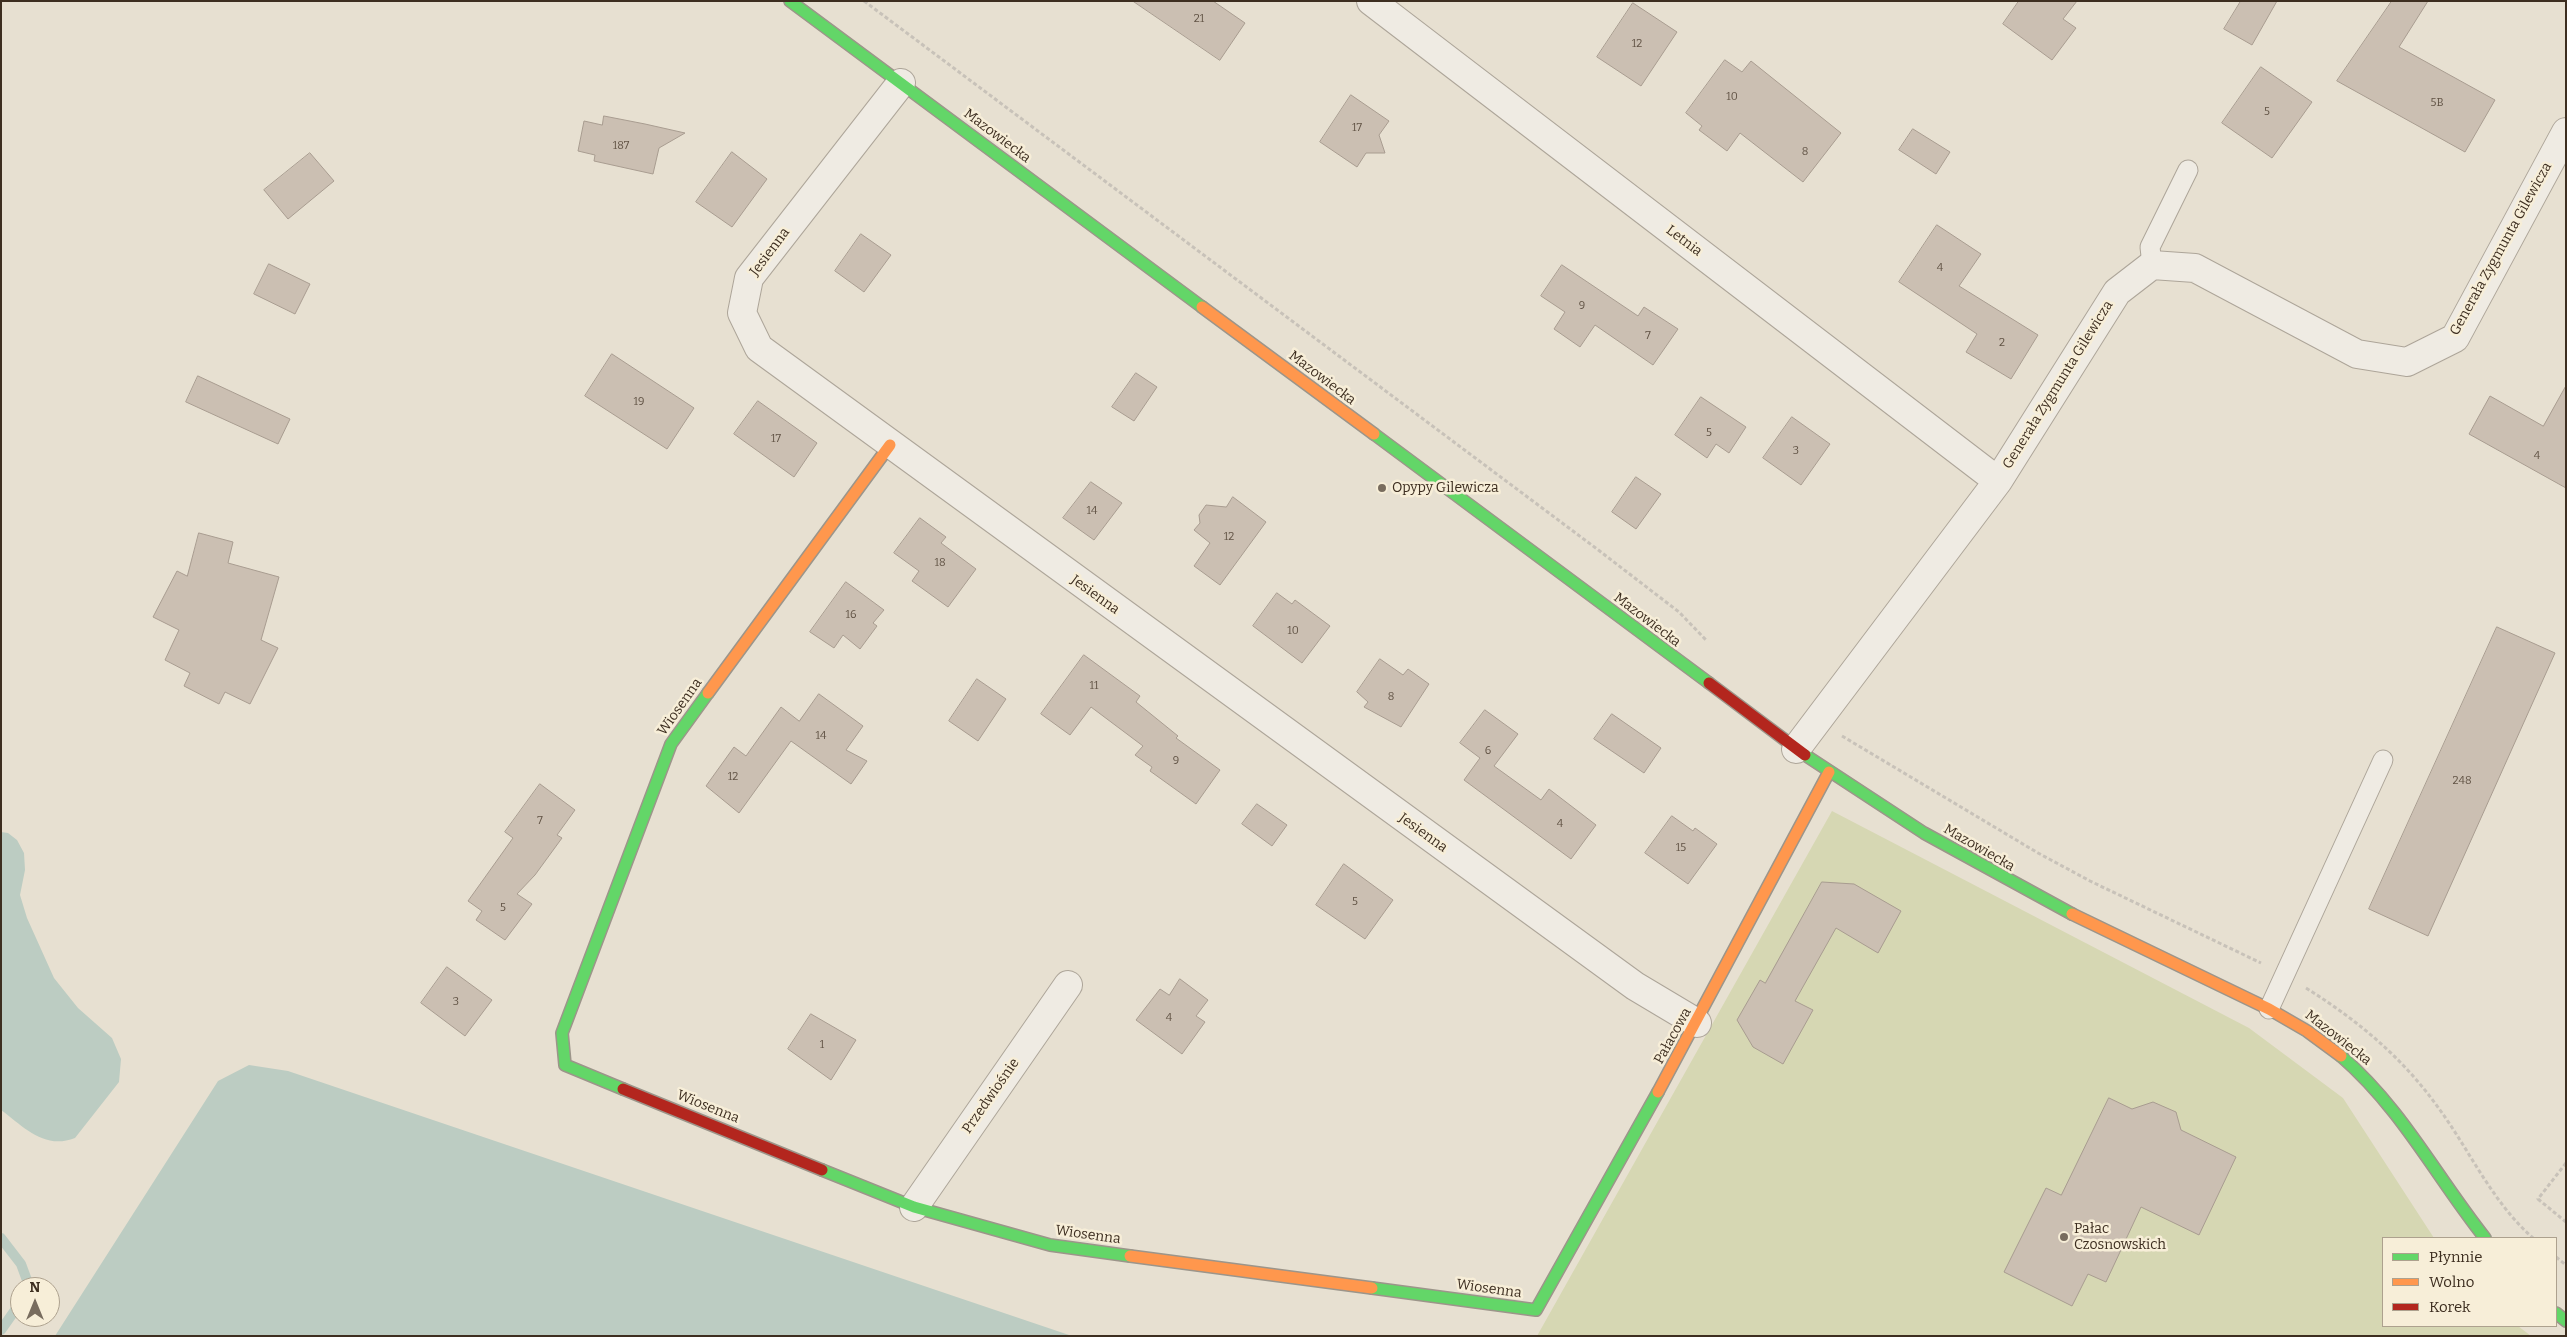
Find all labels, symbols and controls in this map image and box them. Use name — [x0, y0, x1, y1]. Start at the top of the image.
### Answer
house number: 21 — [1194, 12, 1204, 26]
house number: 12 — [1632, 37, 1642, 51]
house number: 10 — [1726, 90, 1738, 104]
house number: 5B — [2431, 96, 2443, 110]
street label: Mazowiecka — [960, 105, 1034, 167]
house number: 5 — [2264, 105, 2270, 119]
house number: 17 — [1352, 121, 1362, 135]
house number: 187 — [613, 139, 629, 153]
house number: 8 — [1802, 145, 1808, 159]
street label: Generała Zygmunta Gilewicza — [2446, 160, 2556, 338]
street label: Letnia — [1663, 222, 1705, 260]
street label: Jesienna — [746, 225, 794, 279]
house number: 4 — [1937, 261, 1943, 275]
street label: Generała Zygmunta Gilewicza — [1999, 298, 2117, 472]
house number: 9 — [1579, 299, 1585, 313]
house number: 7 — [1645, 329, 1651, 343]
house number: 2 — [1999, 336, 2005, 350]
street label: Mazowiecka — [1285, 347, 1359, 409]
house number: 19 — [634, 395, 644, 409]
house number: 5 — [1706, 426, 1712, 440]
house number: 17 — [771, 432, 781, 446]
house number: 3 — [1793, 444, 1799, 458]
house number: 4 — [2534, 449, 2540, 463]
place label: Opypy Gilewicza — [1392, 480, 1499, 496]
marker: Opypy Gilewicza — [1376, 482, 1388, 494]
house number: 14 — [1087, 504, 1097, 518]
house number: 12 — [1224, 530, 1234, 544]
house number: 18 — [934, 556, 946, 570]
street label: Jesienna — [1067, 572, 1123, 618]
street label: Mazowiecka — [1610, 589, 1684, 651]
house number: 16 — [846, 608, 856, 622]
house number: 10 — [1287, 624, 1299, 638]
street label: Wiosenna — [654, 675, 706, 739]
house number: 11 — [1090, 679, 1098, 693]
house number: 8 — [1388, 690, 1394, 704]
house number: 14 — [816, 729, 826, 743]
house number: 6 — [1485, 744, 1491, 758]
house number: 9 — [1173, 754, 1179, 768]
house number: 12 — [728, 770, 738, 784]
house number: 248 — [2452, 774, 2472, 788]
street label: Jesienna — [1395, 810, 1451, 856]
house number: 7 — [537, 814, 543, 828]
house number: 4 — [1557, 817, 1563, 831]
street label: Mazowiecka — [1940, 821, 2018, 875]
house number: 15 — [1676, 841, 1686, 855]
house number: 5 — [1352, 895, 1358, 909]
house number: 5 — [500, 901, 506, 915]
house number: 3 — [453, 995, 459, 1009]
street label: Pałacowa — [1651, 1005, 1695, 1067]
street label: Mazowiecka — [2302, 1007, 2374, 1069]
house number: 4 — [1166, 1011, 1172, 1025]
house number: 1 — [820, 1038, 824, 1052]
street label: Przedwiośnie — [959, 1055, 1023, 1137]
street label: Wiosenna — [674, 1087, 742, 1127]
place label: Pałac Czosnowskich — [2074, 1221, 2166, 1254]
street label: Wiosenna — [1054, 1222, 1122, 1248]
marker: Pałac Czosnowskich — [2058, 1231, 2070, 1243]
legend — [2382, 1237, 2557, 1327]
text: Płynnie — [2429, 1248, 2483, 1266]
text: Wolno — [2429, 1273, 2474, 1291]
street label: Wiosenna — [1455, 1276, 1523, 1302]
north arrow — [10, 1277, 60, 1327]
text: N — [30, 1279, 40, 1296]
text: Korek — [2429, 1298, 2471, 1316]

